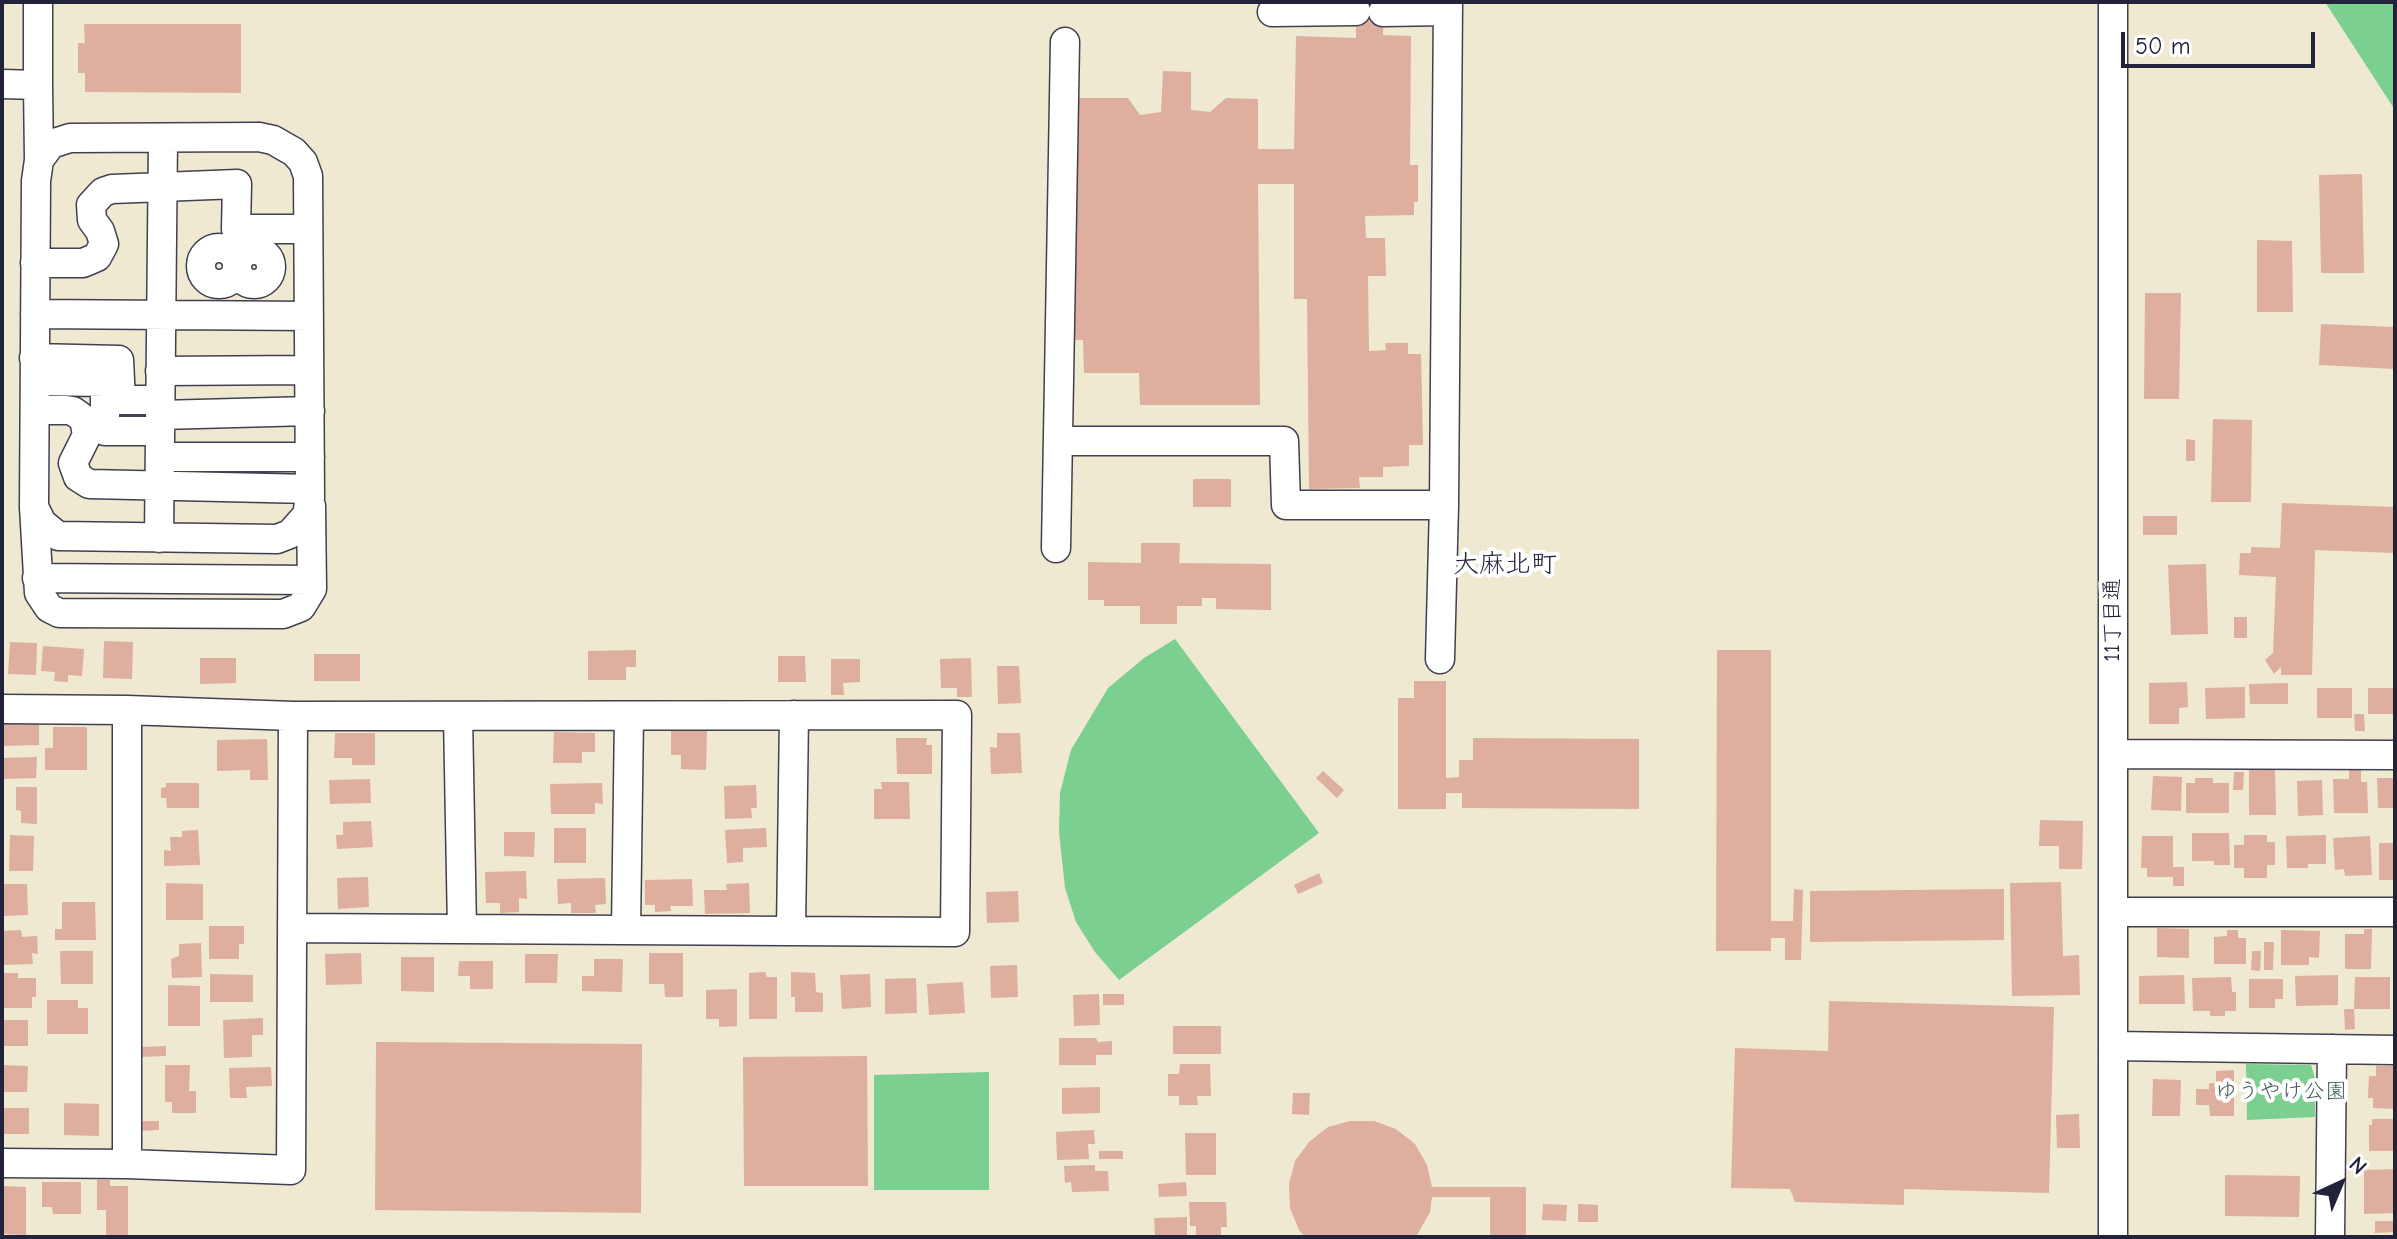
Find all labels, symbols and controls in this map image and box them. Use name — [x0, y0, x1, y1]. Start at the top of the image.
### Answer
scale bar — [2125, 16, 2319, 66]
text: 50 m — [2135, 32, 2191, 60]
district label: 大麻北町 — [1453, 549, 1557, 581]
street label: 11丁目通 — [2100, 578, 2126, 662]
park label: ゆうやけ公園 — [2215, 1079, 2347, 1105]
north arrow — [2301, 1143, 2381, 1223]
text: N — [2343, 1151, 2372, 1180]

